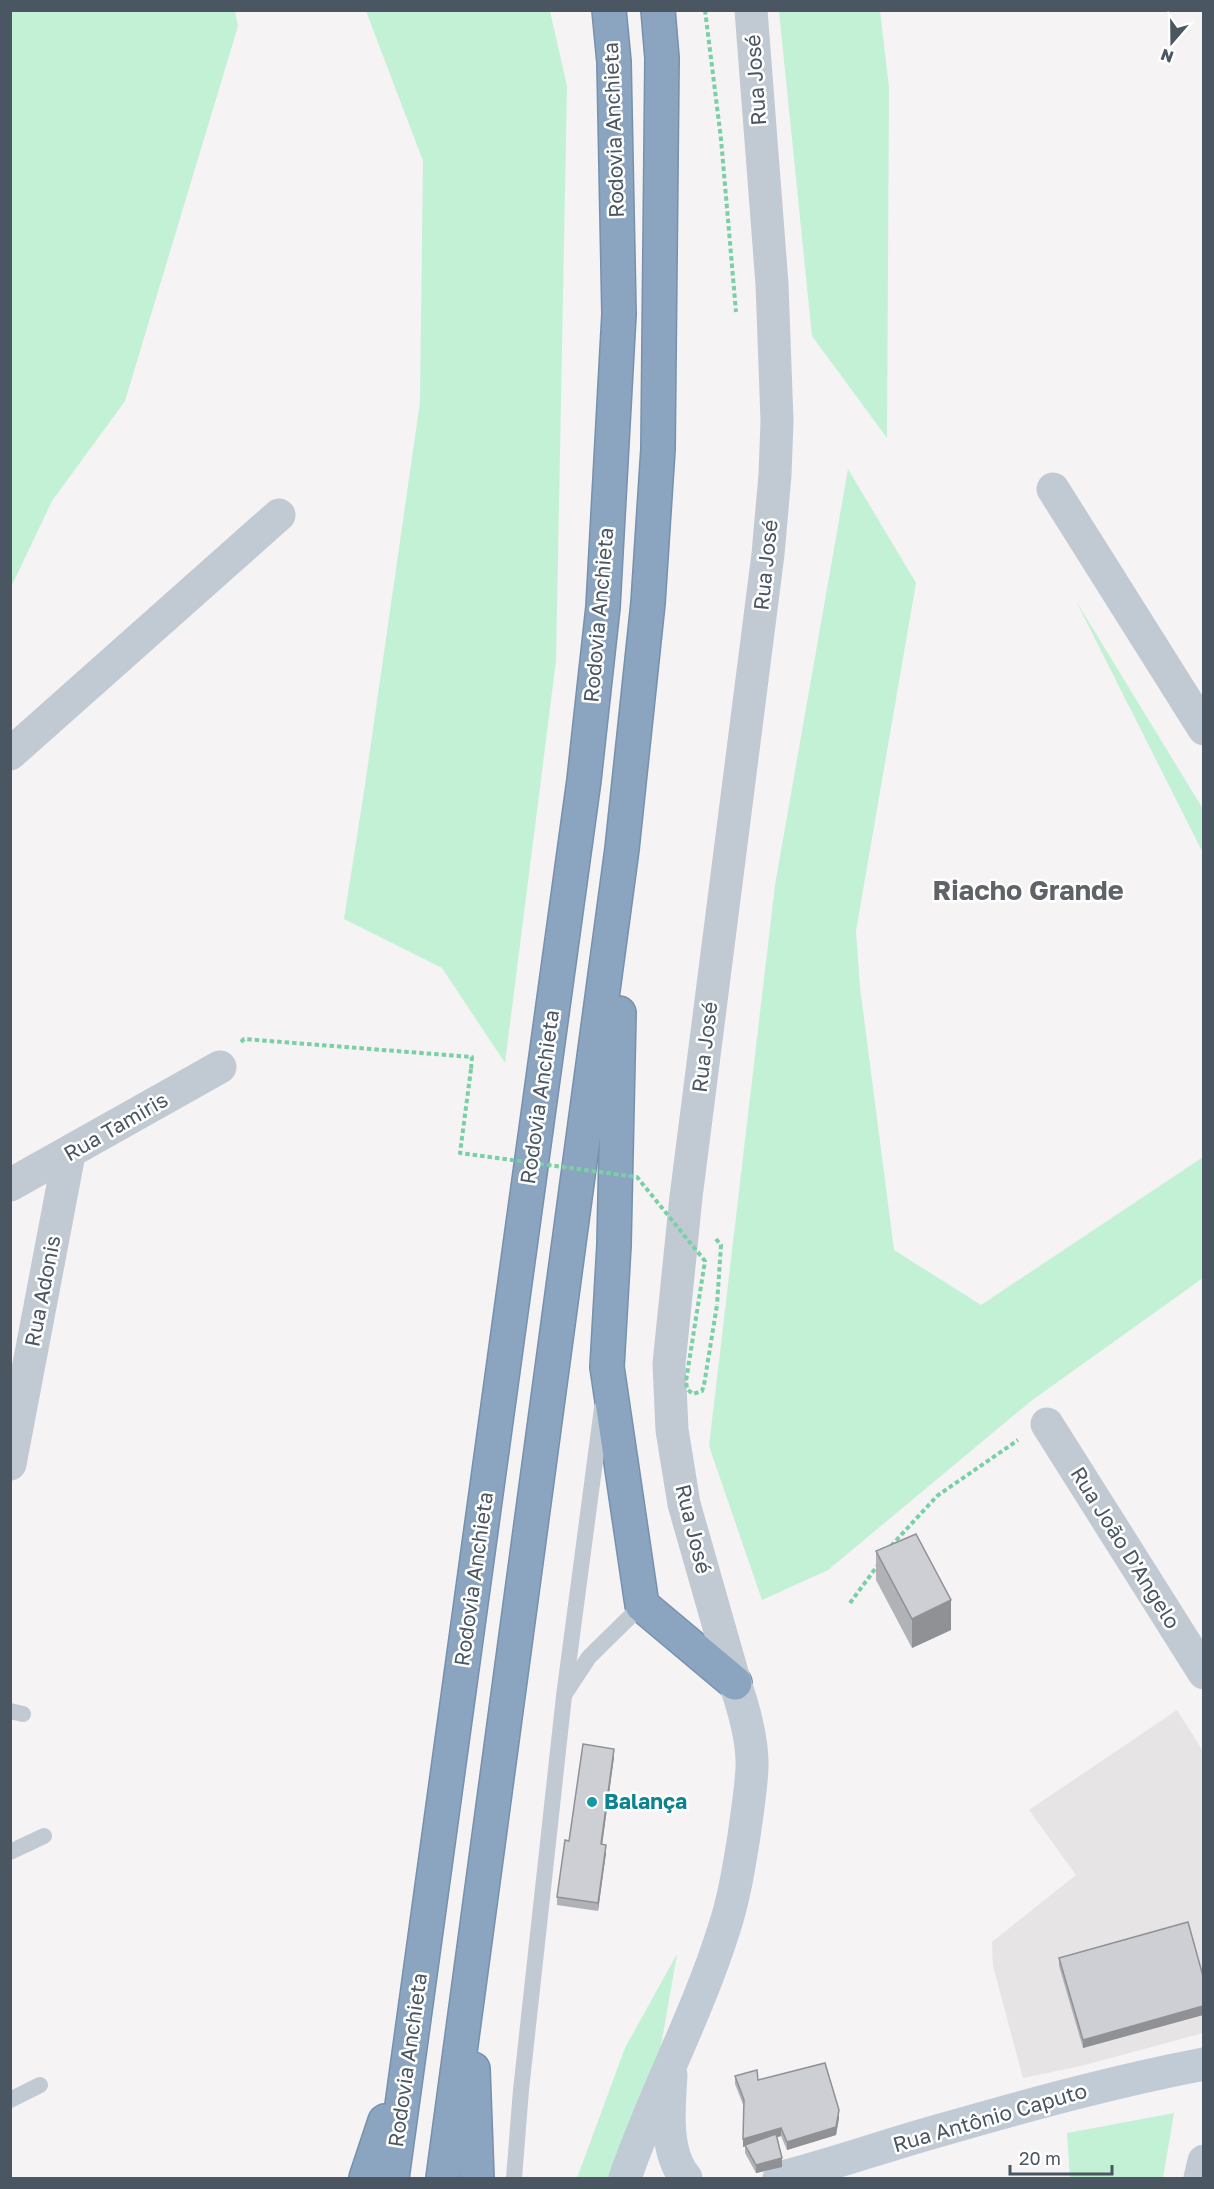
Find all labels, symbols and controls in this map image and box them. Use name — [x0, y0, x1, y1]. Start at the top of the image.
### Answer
north arrow — [1142, 12, 1202, 72]
street label: Rua José — [739, 34, 771, 126]
street label: Rodovia Anchieta — [597, 42, 629, 218]
text: N — [1158, 45, 1176, 68]
street label: Rua José — [747, 518, 783, 612]
street label: Rodovia Anchieta — [577, 526, 619, 704]
district label: Riacho Grande — [932, 874, 1124, 906]
street label: Rua José — [686, 1000, 722, 1094]
street label: Rodovia Anchieta — [514, 1008, 564, 1186]
street label: Rua Tamiris — [59, 1086, 172, 1166]
street label: Rua Adonis — [19, 1233, 66, 1349]
street label: Rua João D'Angelo — [1065, 1462, 1186, 1633]
street label: Rua José — [670, 1481, 718, 1576]
street label: Rodovia Anchieta — [448, 1490, 498, 1668]
place label: Balança — [604, 1788, 687, 1814]
marker: Balança — [585, 1795, 599, 1809]
street label: Rodovia Anchieta — [382, 1971, 432, 2149]
street label: Rua Antônio Caputo — [890, 2077, 1090, 2157]
scale bar — [1010, 2138, 1112, 2176]
text: 20 m — [1019, 2147, 1061, 2169]

